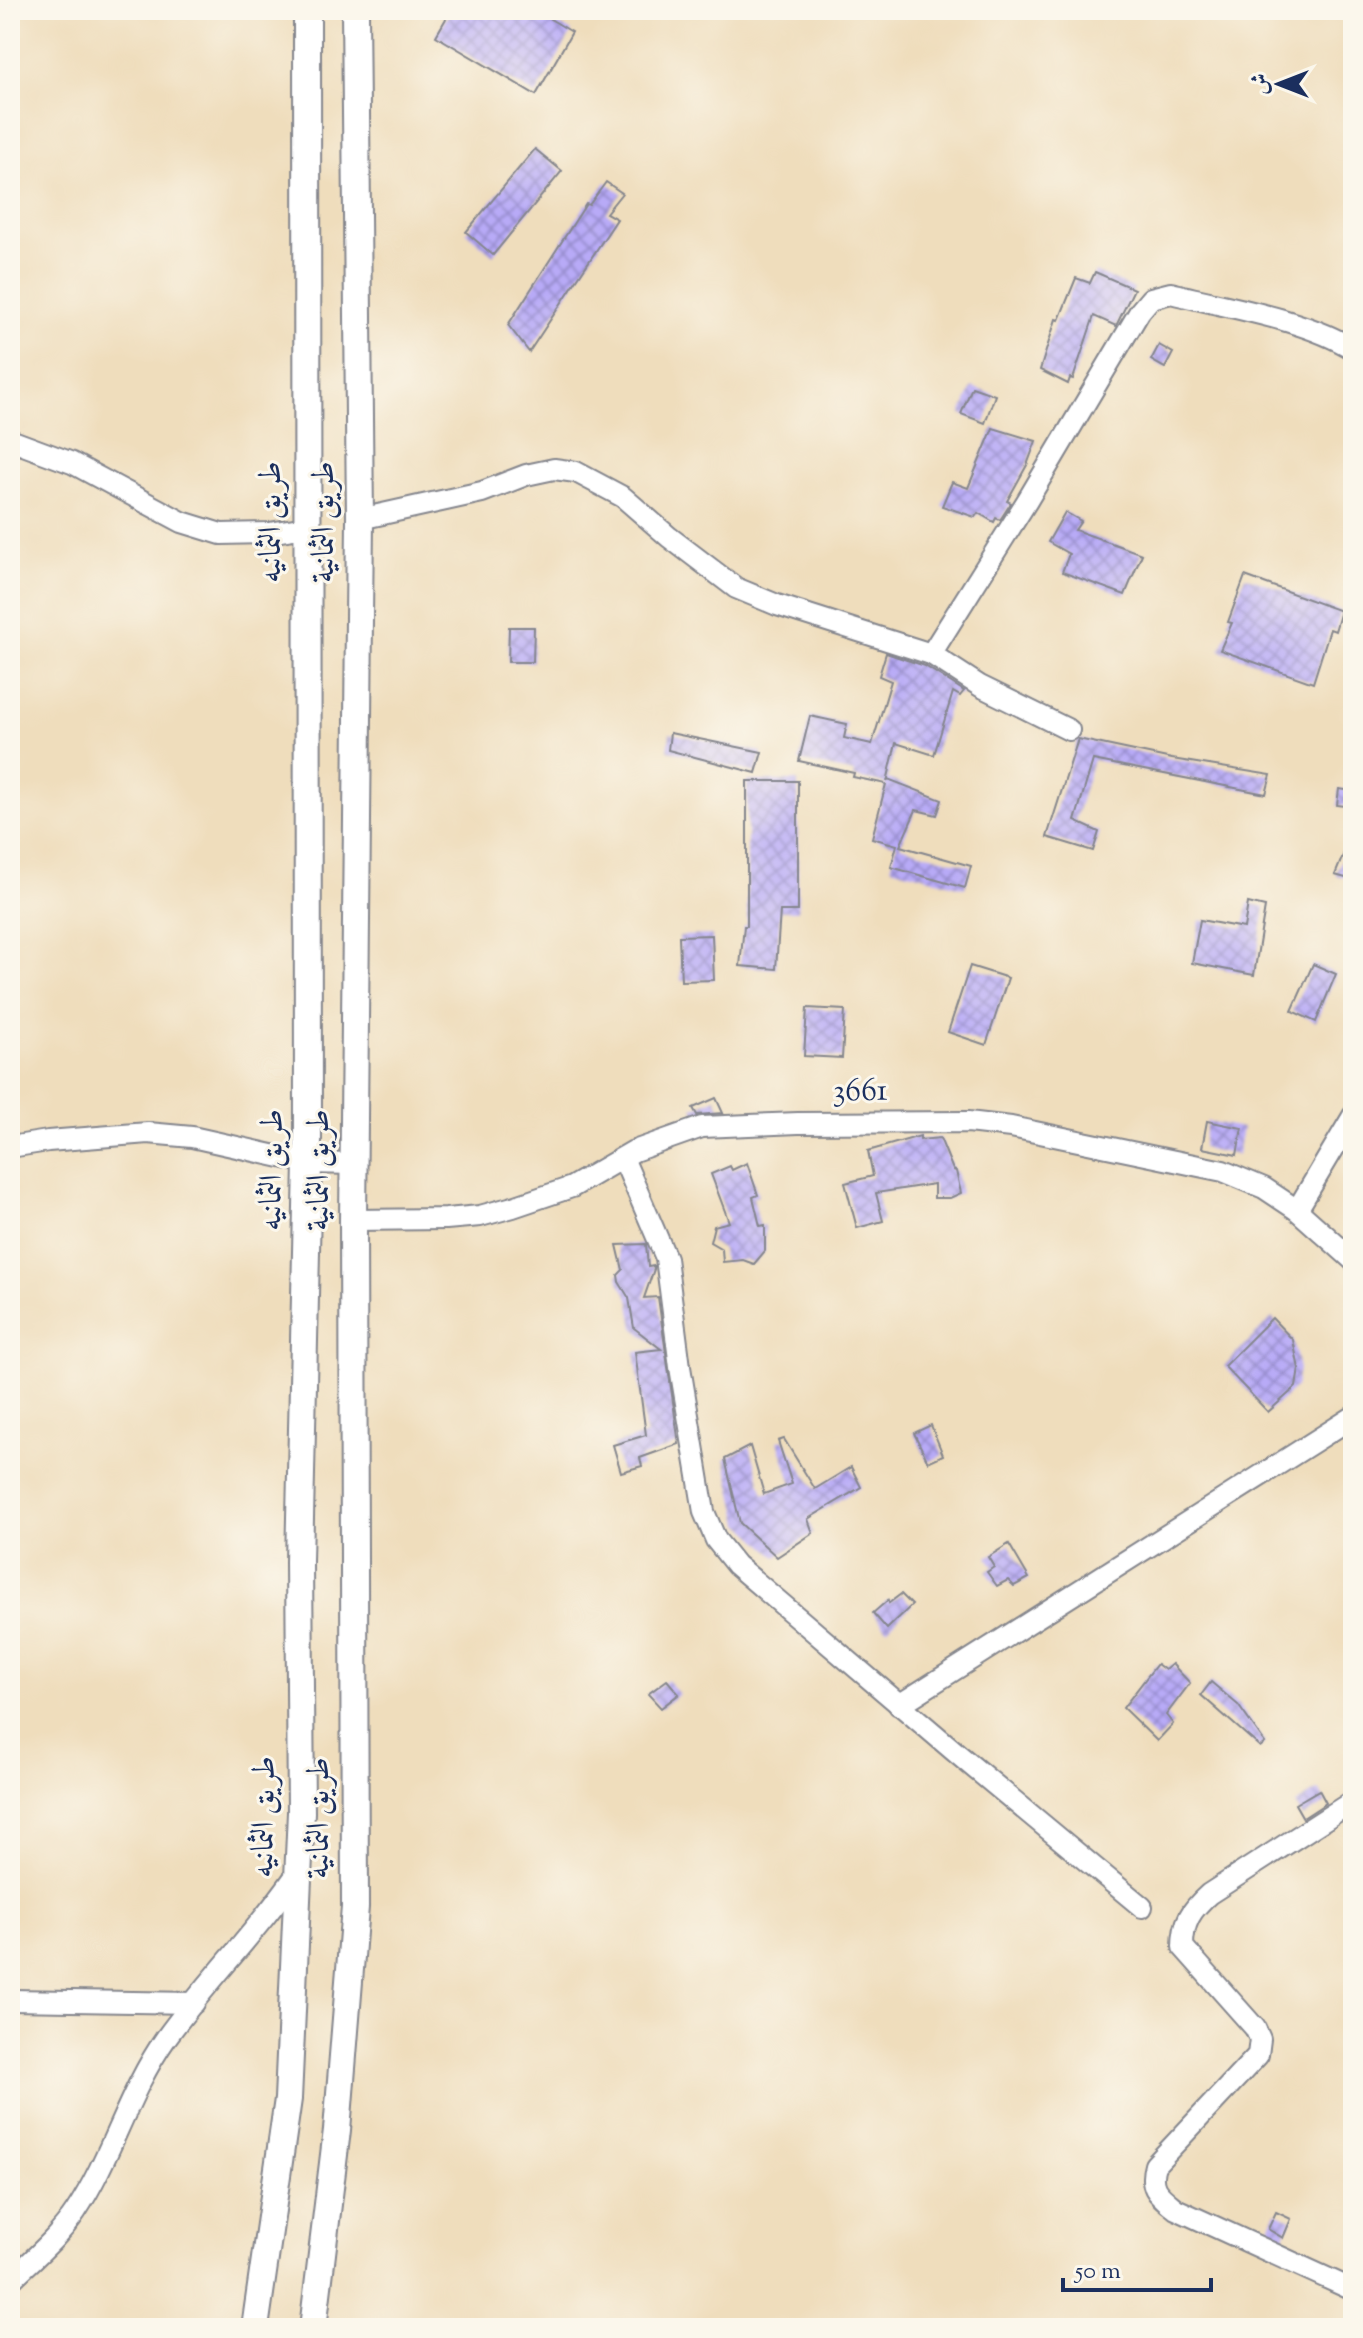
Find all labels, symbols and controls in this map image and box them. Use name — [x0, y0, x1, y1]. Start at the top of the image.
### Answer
north arrow — [1239, 44, 1319, 124]
text: ش — [1246, 73, 1278, 95]
street label: طريق الثمانيه — [249, 461, 295, 583]
street label: طريق الثمانية — [302, 461, 348, 583]
street label: 3661 — [832, 1069, 888, 1115]
street label: طريق الثمانيه — [249, 1109, 297, 1231]
street label: طريق الثمانية — [297, 1109, 343, 1231]
street label: طريق الثمانيه — [241, 1756, 289, 1878]
street label: طريق الثمانية — [297, 1757, 343, 1879]
scale bar — [1063, 2242, 1211, 2292]
text: 50 m — [1073, 2255, 1121, 2289]

